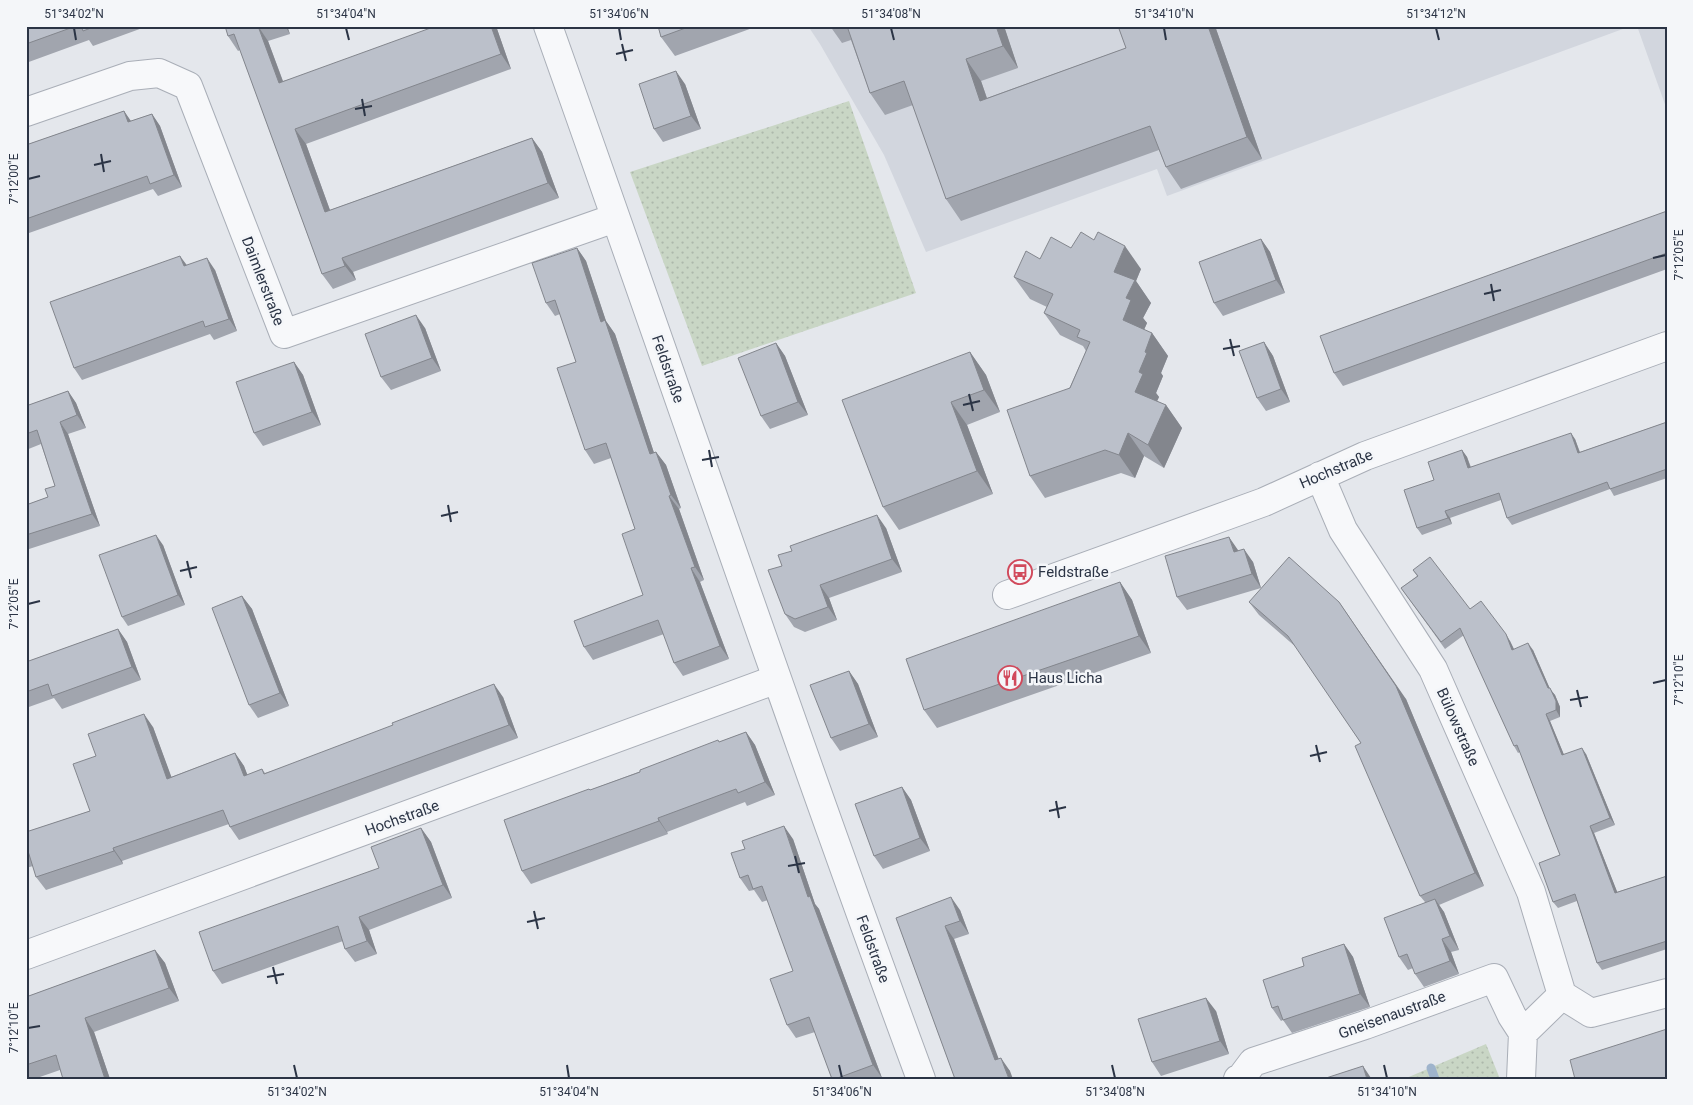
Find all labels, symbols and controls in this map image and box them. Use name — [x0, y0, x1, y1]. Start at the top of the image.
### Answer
text: 51°34'02"N — [44, 7, 104, 21]
text: 51°34'04"N — [316, 7, 376, 21]
text: 51°34'06"N — [589, 7, 649, 21]
text: 51°34'08"N — [861, 7, 921, 21]
text: 51°34'10"N — [1134, 7, 1194, 21]
text: 51°34'12"N — [1406, 7, 1466, 21]
text: 7°12'00"E — [7, 153, 21, 204]
text: 7°12'05"E — [1672, 229, 1686, 280]
street label: Daimlerstraße — [238, 234, 288, 328]
street label: Feldstraße — [648, 333, 688, 405]
street label: Hochstraße — [1297, 445, 1375, 492]
bus stop icon: Feldstraße — [1007, 559, 1033, 585]
place label: Feldstraße — [1038, 563, 1109, 581]
text: 7°12'05"E — [7, 578, 21, 629]
text: 7°12'10"E — [1672, 654, 1686, 705]
restaurant icon: Haus Licha — [997, 665, 1023, 691]
place label: Haus Licha — [1028, 669, 1103, 687]
street label: Bülowstraße — [1433, 685, 1483, 769]
street label: Hochstraße — [362, 796, 442, 840]
street label: Feldstraße — [852, 913, 894, 985]
street label: Gneisenaustraße — [1336, 987, 1448, 1043]
text: 7°12'10"E — [7, 1002, 21, 1053]
text: 51°34'02"N — [267, 1085, 327, 1099]
text: 51°34'04"N — [539, 1085, 599, 1099]
text: 51°34'06"N — [812, 1085, 872, 1099]
text: 51°34'08"N — [1085, 1085, 1145, 1099]
text: 51°34'10"N — [1357, 1085, 1417, 1099]

